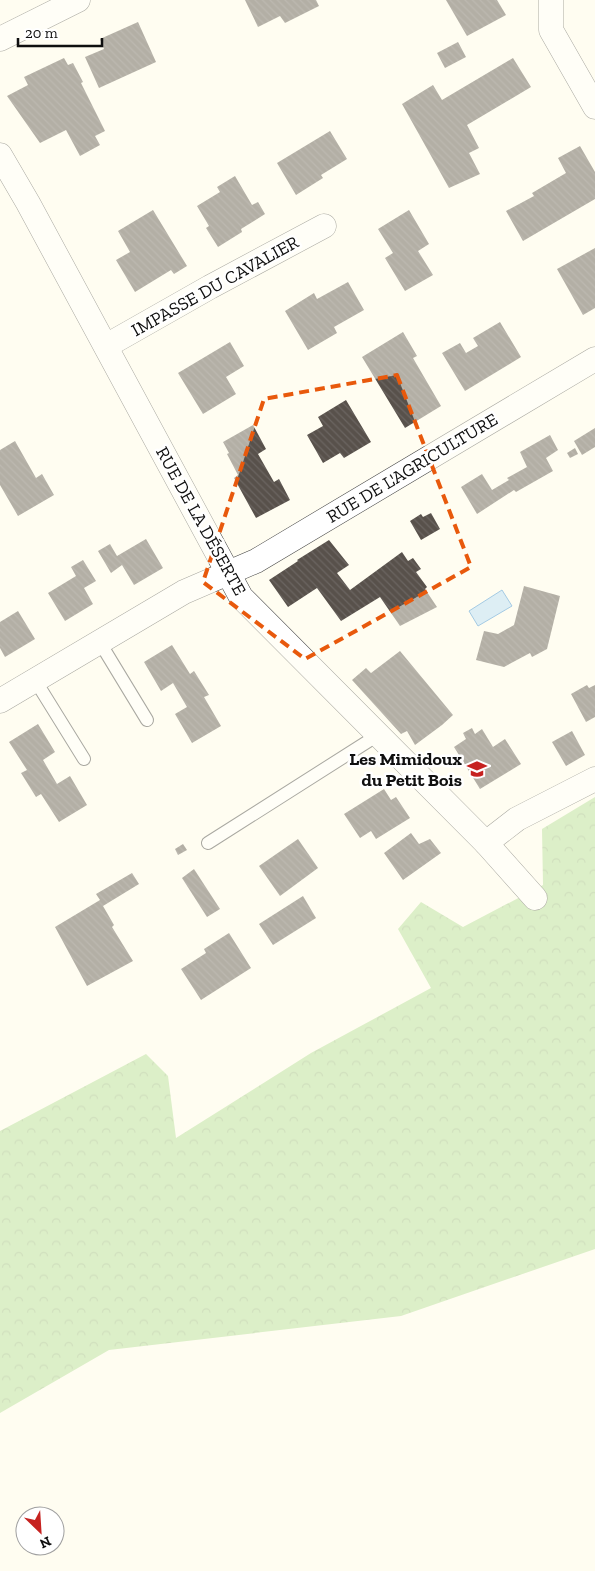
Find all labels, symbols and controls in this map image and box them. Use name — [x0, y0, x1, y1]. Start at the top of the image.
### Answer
scale bar — [18, 15, 101, 47]
text: 20 m — [25, 24, 58, 42]
street label: IMPASSE DU CAVALIER — [128, 231, 302, 341]
street label: RUE DE L'AGRICULTURE — [322, 408, 502, 528]
street label: RUE DE LA DÉSERTE — [151, 443, 251, 599]
place label: Les Mimidoux du Petit Bois — [349, 748, 462, 791]
school or university icon: Les Mimidoux du Petit Bois — [466, 758, 488, 780]
north arrow — [15, 1506, 65, 1556]
text: N — [37, 1532, 54, 1552]

